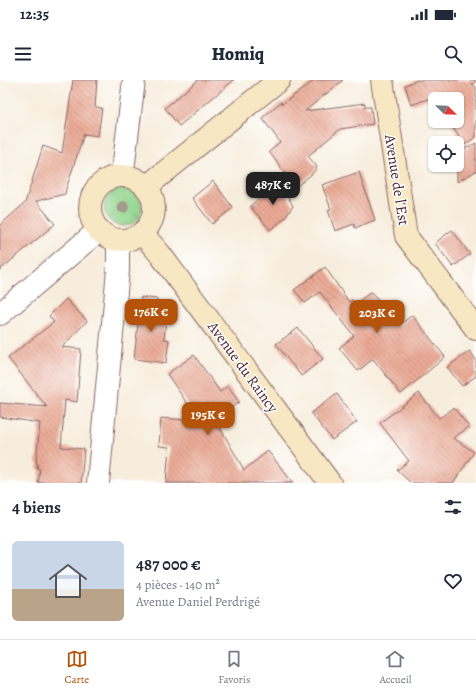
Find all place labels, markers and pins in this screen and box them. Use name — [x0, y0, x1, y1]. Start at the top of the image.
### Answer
pin: 487K € — [240, 172, 306, 206]
pin: 176K € — [118, 299, 184, 333]
pin: 203K € — [344, 300, 410, 334]
pin: 195K € — [175, 402, 241, 436]

